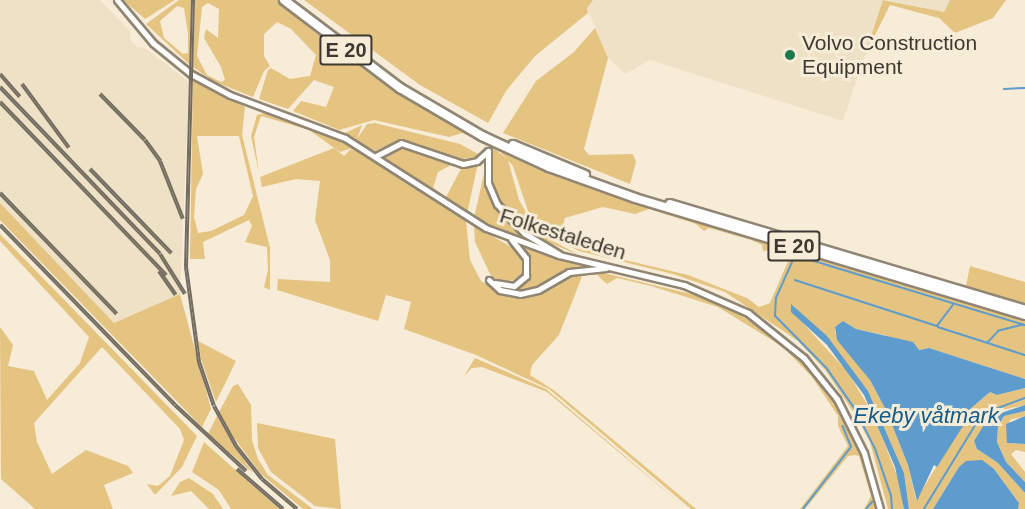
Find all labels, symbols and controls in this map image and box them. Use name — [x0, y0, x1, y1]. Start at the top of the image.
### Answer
place label: Volvo Construction Equipment — [802, 30, 977, 80]
road number: E 20 — [319, 33, 373, 67]
marker: Volvo Construction Equipment — [783, 48, 797, 62]
street label: Folkestaleden — [497, 203, 629, 265]
road number: E 20 — [767, 229, 821, 263]
water label: Ekeby våtmark — [853, 403, 999, 429]

